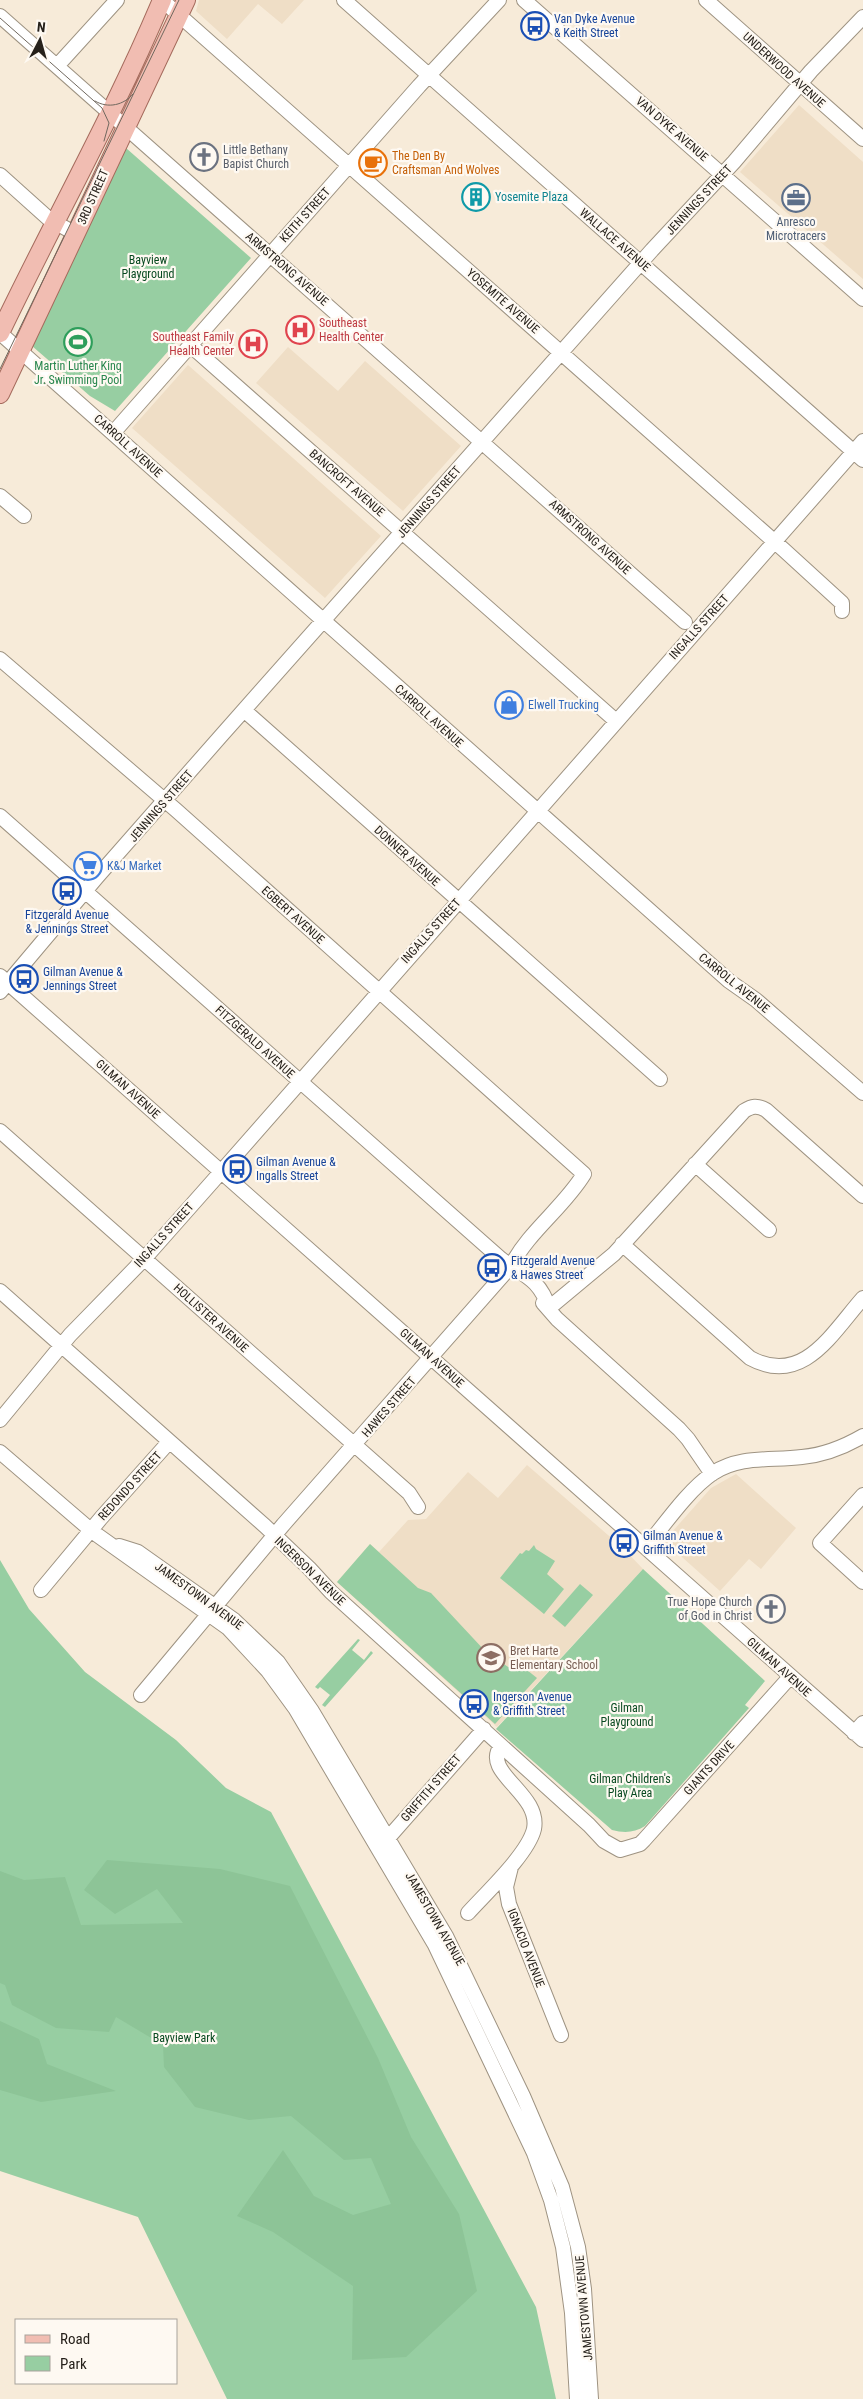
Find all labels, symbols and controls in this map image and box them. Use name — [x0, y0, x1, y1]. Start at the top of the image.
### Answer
bus stop icon: Van Dyke Avenue & Keith Street — [520, 11, 550, 41]
place label: Van Dyke Avenue & Keith Street — [554, 12, 635, 40]
north arrow — [15, 15, 65, 65]
text: N — [36, 19, 46, 35]
street label: UNDERWOOD AVENUE — [740, 29, 828, 111]
street label: VAN DYKE AVENUE — [633, 94, 711, 164]
church icon: Little Bethany Bapist Church — [189, 142, 219, 172]
place label: Little Bethany Bapist Church — [223, 143, 289, 171]
cafe icon: The Den By Craftsman And Wolves — [358, 148, 388, 178]
place label: The Den By Craftsman And Wolves — [392, 149, 499, 177]
street label: JENNINGS STREET — [663, 162, 735, 238]
street label: 3RD STREET — [75, 167, 111, 227]
building icon: Yosemite Plaza — [461, 182, 491, 212]
office icon: Anresco Microtracers — [781, 183, 811, 213]
street label: KEITH STREET — [277, 185, 333, 245]
place label: Yosemite Plaza — [495, 190, 568, 204]
street label: WALLACE AVENUE — [577, 206, 653, 274]
place label: Anresco Microtracers — [766, 215, 826, 243]
street label: ARMSTRONG AVENUE — [243, 229, 331, 309]
park label: Bayview Playground — [121, 253, 175, 281]
street label: YOSEMITE AVENUE — [464, 266, 542, 336]
hospital icon: Southeast Health Center — [285, 315, 315, 345]
place label: Southeast Health Center — [319, 316, 384, 344]
sports icon: Martin Luther King Jr. Swimming Pool — [63, 327, 93, 357]
hospital icon: Southeast Family Health Center — [238, 329, 268, 359]
place label: Southeast Family Health Center — [153, 330, 234, 358]
place label: Martin Luther King Jr. Swimming Pool — [34, 359, 122, 387]
street label: CARROLL AVENUE — [91, 412, 165, 480]
street label: BANCROFT AVENUE — [306, 446, 388, 520]
street label: JENNINGS STREET — [394, 463, 464, 541]
street label: ARMSTRONG AVENUE — [546, 497, 634, 577]
street label: INGALLS STREET — [666, 592, 732, 662]
street label: CARROLL AVENUE — [392, 682, 466, 750]
shop icon: Elwell Trucking — [494, 690, 524, 720]
place label: Elwell Trucking — [528, 698, 599, 712]
street label: JENNINGS STREET — [126, 767, 196, 845]
street label: DONNER AVENUE — [371, 823, 443, 889]
supermarket icon: K&J Market — [73, 851, 103, 881]
place label: K&J Market — [107, 859, 162, 873]
bus stop icon: Fitzgerald Avenue & Jennings Street — [52, 876, 82, 906]
street label: EGBERT AVENUE — [259, 883, 327, 947]
street label: INGALLS STREET — [398, 896, 464, 966]
place label: Fitzgerald Avenue & Jennings Street — [25, 908, 109, 936]
street label: CARROLL AVENUE — [696, 950, 772, 1016]
bus stop icon: Gilman Avenue & Jennings Street — [9, 964, 39, 994]
place label: Gilman Avenue & Jennings Street — [43, 965, 123, 993]
street label: FITZGERALD AVENUE — [212, 1003, 298, 1081]
street label: GILMAN AVENUE — [93, 1057, 163, 1121]
bus stop icon: Gilman Avenue & Ingalls Street — [222, 1154, 252, 1184]
place label: Gilman Avenue & Ingalls Street — [256, 1155, 336, 1183]
street label: INGALLS STREET — [131, 1200, 197, 1270]
bus stop icon: Fitzgerald Avenue & Hawes Street — [477, 1253, 507, 1283]
place label: Fitzgerald Avenue & Hawes Street — [511, 1254, 595, 1282]
street label: HOLLISTER AVENUE — [171, 1281, 251, 1355]
street label: GILMAN AVENUE — [397, 1326, 467, 1390]
street label: HAWES STREET — [359, 1374, 419, 1440]
street label: REDONDO STREET — [95, 1449, 165, 1523]
bus stop icon: Gilman Avenue & Griffith Street — [609, 1528, 639, 1558]
place label: Gilman Avenue & Griffith Street — [643, 1529, 723, 1557]
street label: INGERSON AVENUE — [272, 1534, 348, 1608]
street label: JAMESTOWN AVENUE — [152, 1559, 246, 1633]
church icon: True Hope Church of God in Christ — [756, 1594, 786, 1624]
place label: True Hope Church of God in Christ — [667, 1595, 752, 1623]
street label: GILMAN AVENUE — [744, 1635, 814, 1699]
school or university icon: Bret Harte Elementary School — [476, 1643, 506, 1673]
place label: Bret Harte Elementary School — [510, 1644, 598, 1672]
bus stop icon: Ingerson Avenue & Griffith Street — [459, 1689, 489, 1719]
place label: Ingerson Avenue & Griffith Street — [493, 1690, 572, 1718]
park label: Gilman Playground — [600, 1701, 654, 1729]
street label: GIANTS DRIVE — [681, 1738, 737, 1798]
street label: GRIFFITH STREET — [398, 1752, 464, 1824]
park label: Gilman Children's Play Area — [589, 1772, 671, 1800]
street label: JAMESTOWN AVENUE — [403, 1870, 468, 1968]
street label: IGNACIO AVENUE — [505, 1907, 548, 1990]
park label: Bayview Park — [153, 2031, 216, 2045]
street label: JAMESTOWN AVENUE — [572, 2255, 596, 2361]
legend — [15, 2319, 178, 2384]
text: Road — [60, 2330, 90, 2348]
text: Park — [60, 2355, 87, 2373]

